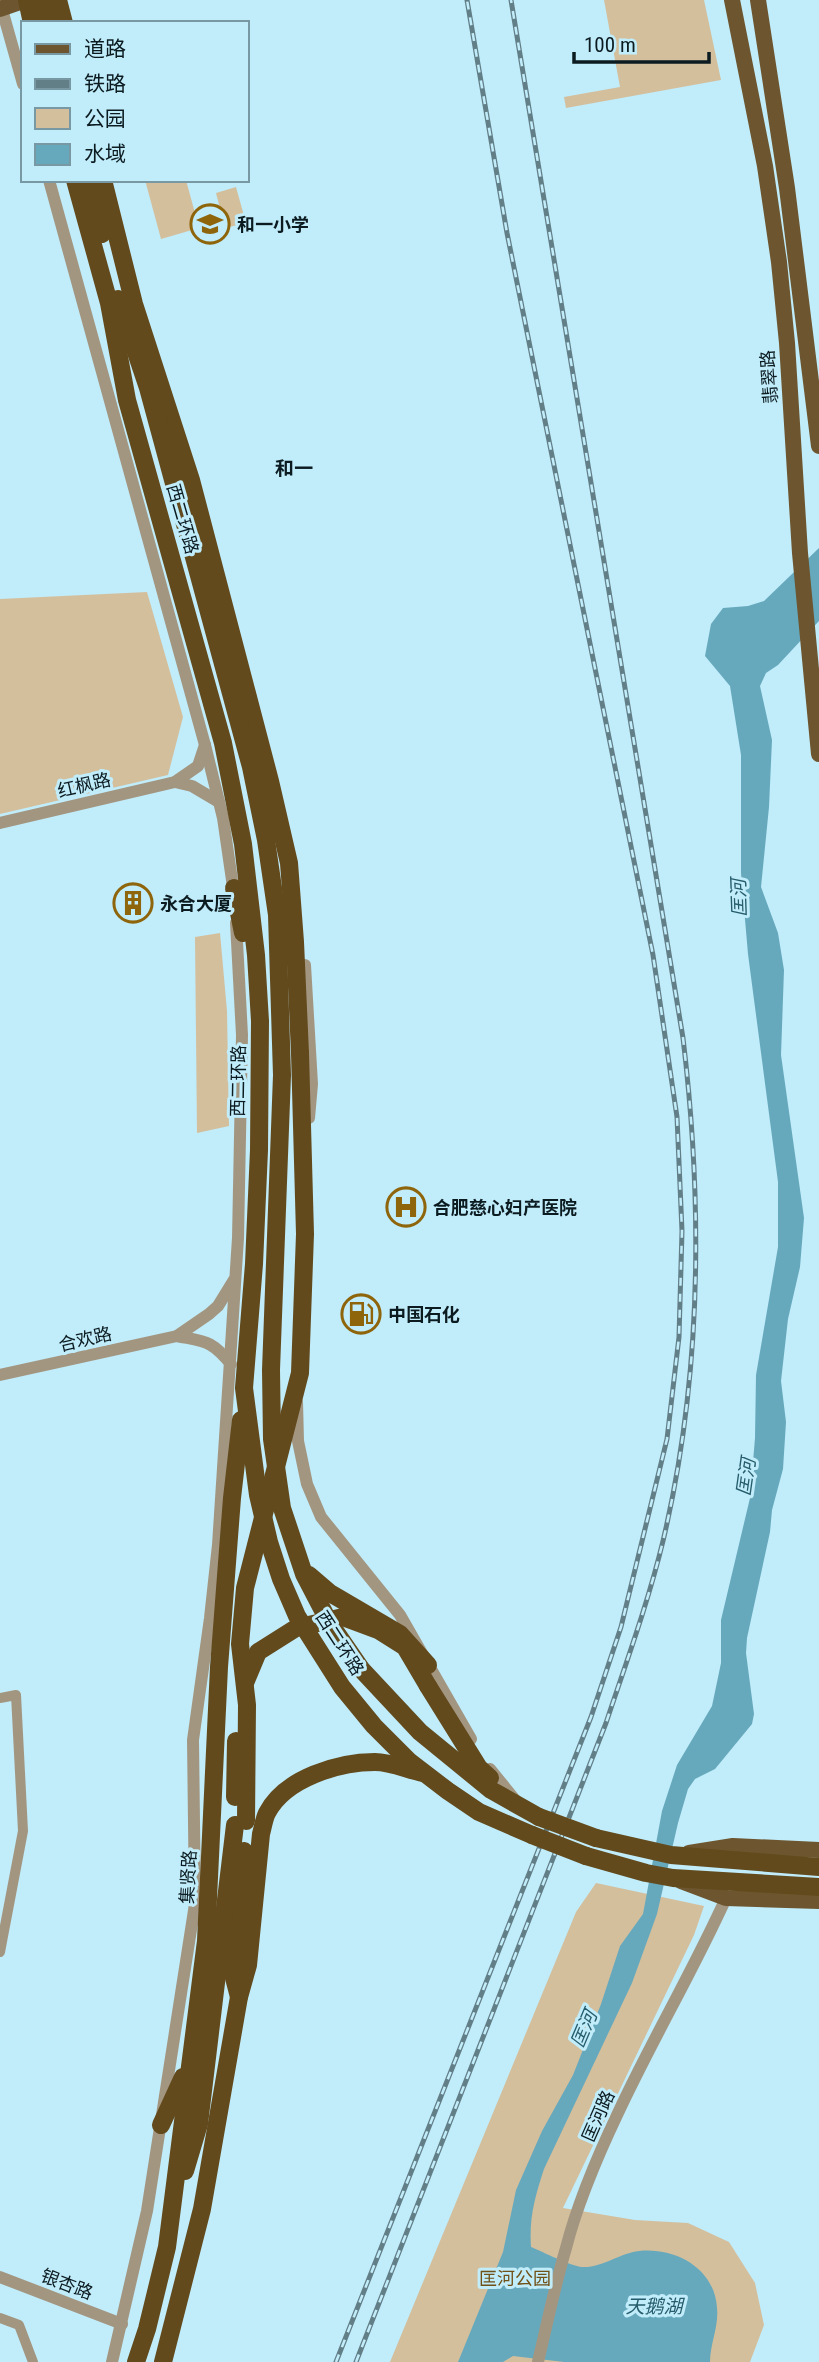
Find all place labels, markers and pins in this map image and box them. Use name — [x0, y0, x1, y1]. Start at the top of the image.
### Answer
school or university icon: 和一小学 — [189, 203, 231, 245]
place label: 和一小学 — [237, 214, 309, 235]
building icon: 永合大厦 — [112, 882, 154, 924]
place label: 永合大厦 — [160, 893, 232, 914]
hospital icon: 合肥慈心妇产医院 — [385, 1186, 427, 1228]
place label: 合肥慈心妇产医院 — [433, 1197, 577, 1218]
fuel station icon: 中国石化 — [340, 1293, 382, 1335]
place label: 中国石化 — [388, 1304, 460, 1325]

